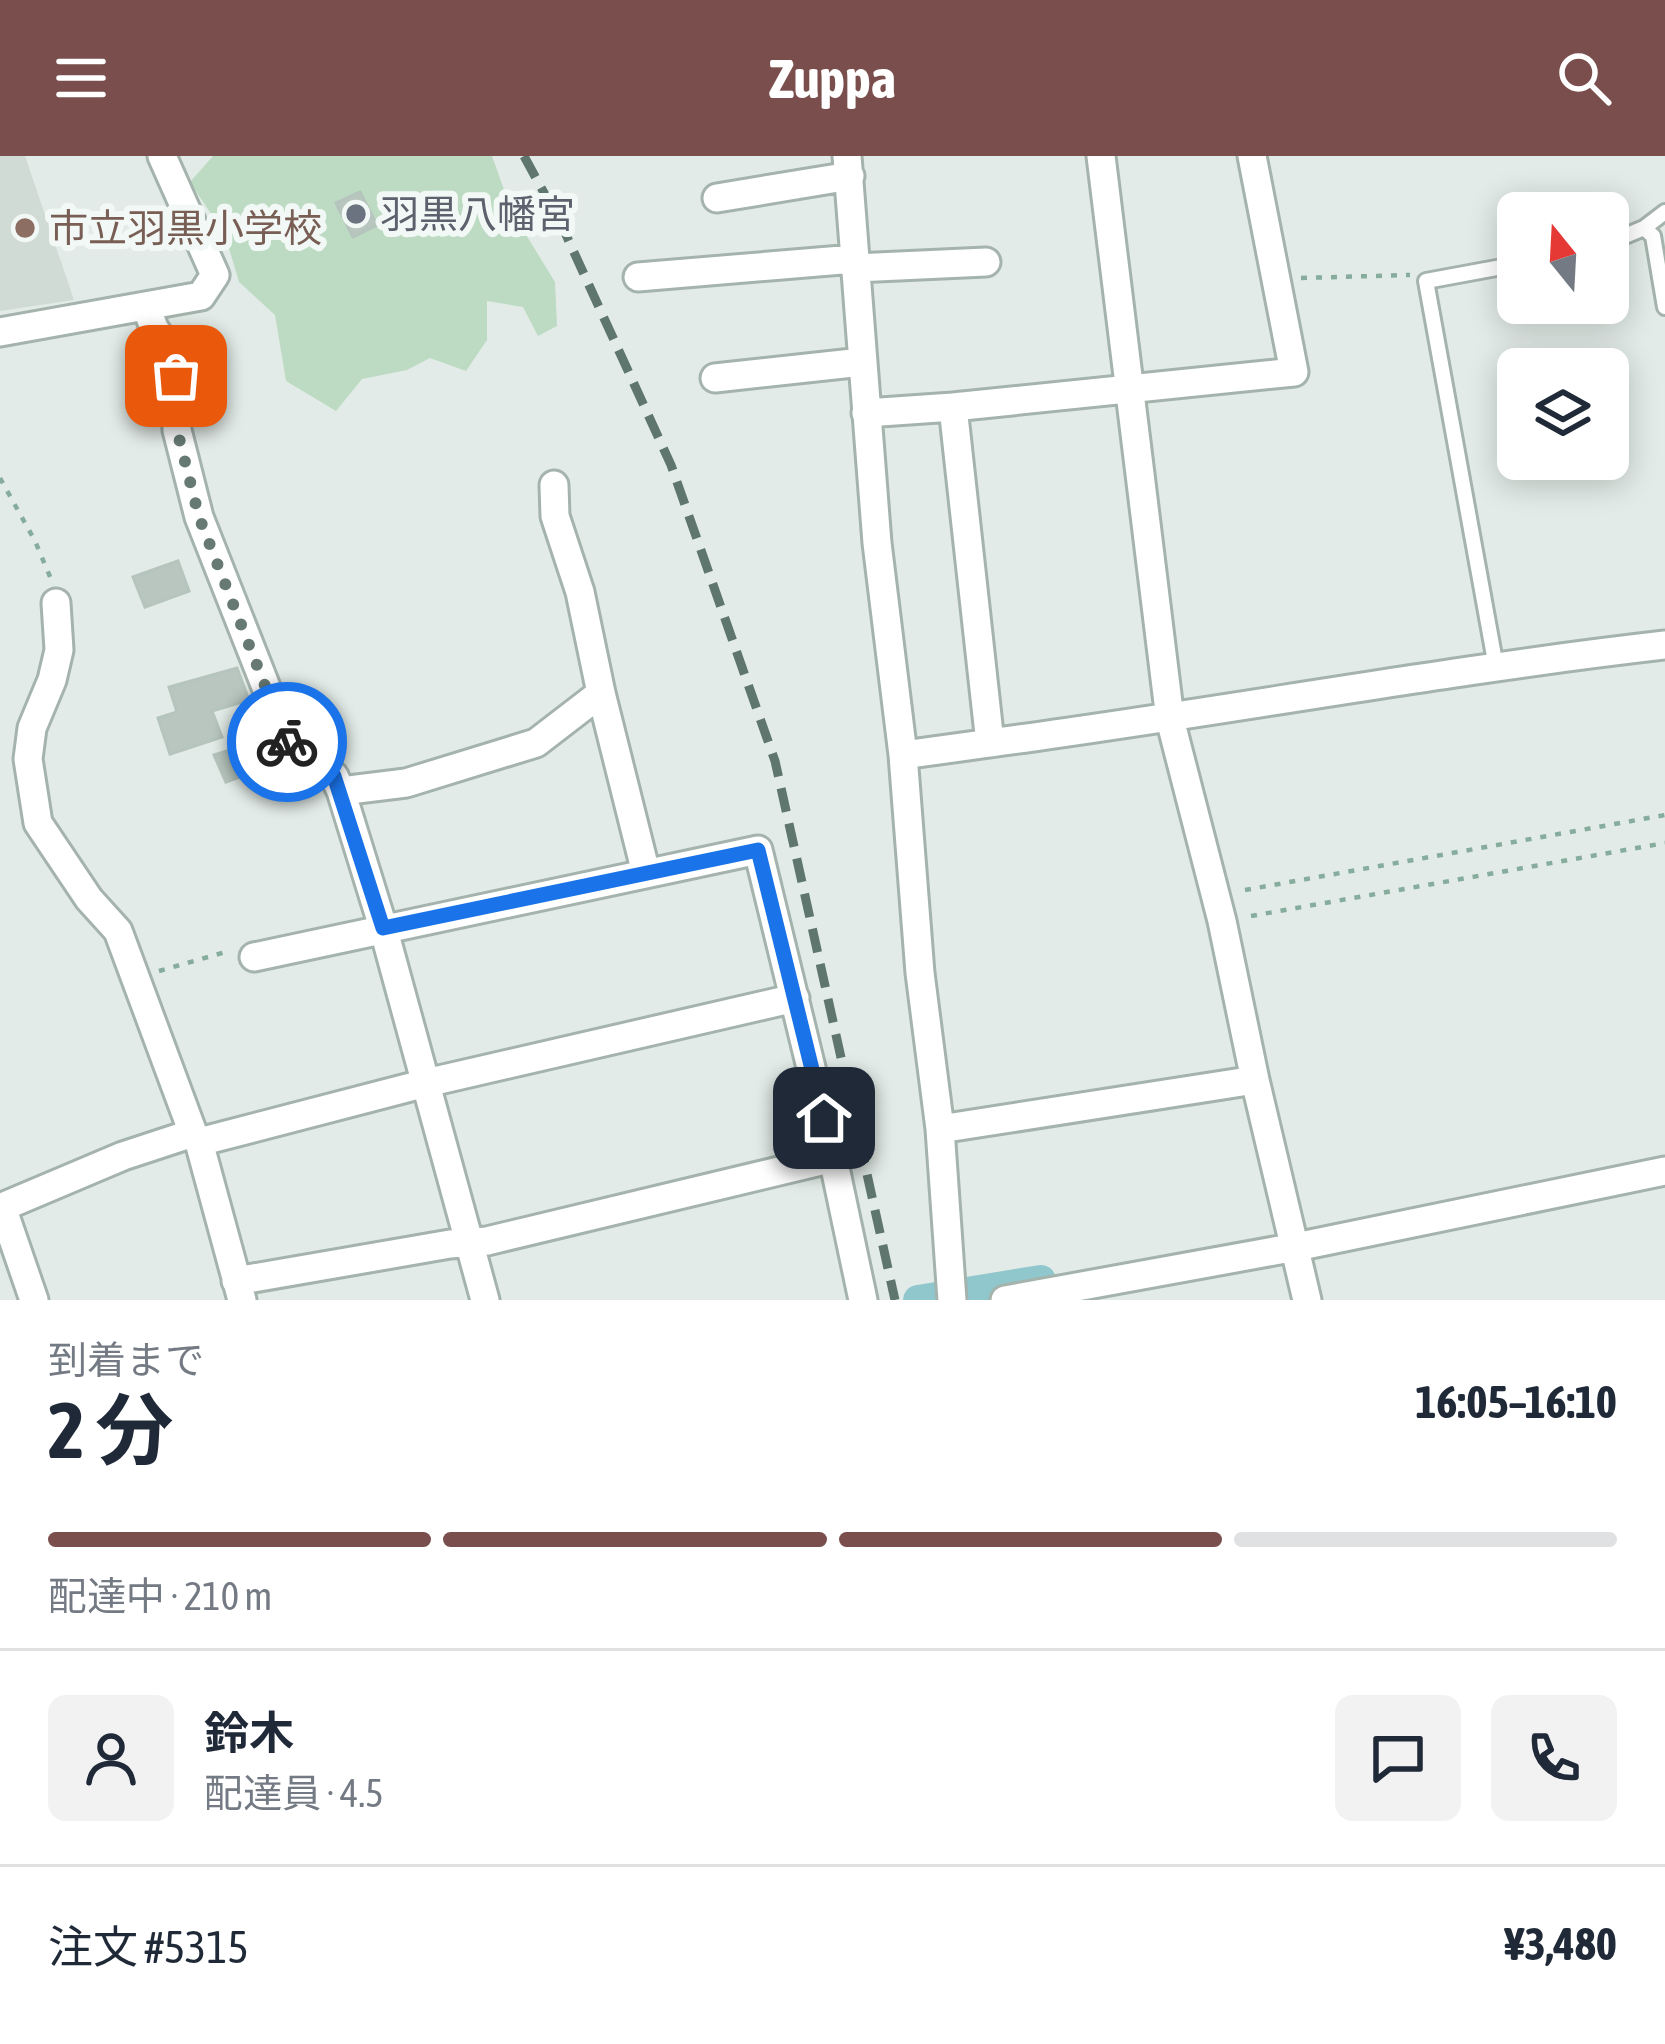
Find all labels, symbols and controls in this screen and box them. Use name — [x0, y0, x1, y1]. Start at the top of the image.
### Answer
icon: menu — [48, 45, 114, 111]
icon: search — [1551, 45, 1617, 111]
text: Zuppa — [769, 48, 896, 109]
place label: 羽黒八幡宮 — [380, 192, 575, 236]
north arrow — [1497, 192, 1629, 324]
map controls — [1497, 192, 1629, 480]
marker: 羽黒八幡宮 — [343, 201, 369, 227]
place label: 市立羽黒小学校 — [49, 206, 322, 250]
marker: 市立羽黒小学校 — [12, 215, 38, 241]
pin — [125, 325, 227, 427]
icon: bag — [143, 343, 209, 409]
button: layers — [1497, 348, 1629, 480]
courier — [227, 682, 347, 802]
icon: bike — [254, 709, 320, 775]
pin — [773, 1067, 875, 1169]
icon: home — [791, 1085, 857, 1151]
text: 到着まで — [48, 1338, 204, 1382]
text: 16:05–16:10 — [1415, 1376, 1617, 1428]
text: 2 分 — [48, 1385, 173, 1475]
text: 配達中 · 210 m — [48, 1574, 272, 1618]
button: person — [48, 1695, 174, 1821]
button: chat — [1335, 1695, 1461, 1821]
button: phone — [1491, 1695, 1617, 1821]
text: 鈴木 — [204, 1707, 294, 1759]
text: 配達員 · 4.5 — [204, 1771, 384, 1815]
text: ¥3,480 — [1504, 1918, 1617, 1970]
text: 注文 #5315 — [48, 1921, 249, 1973]

